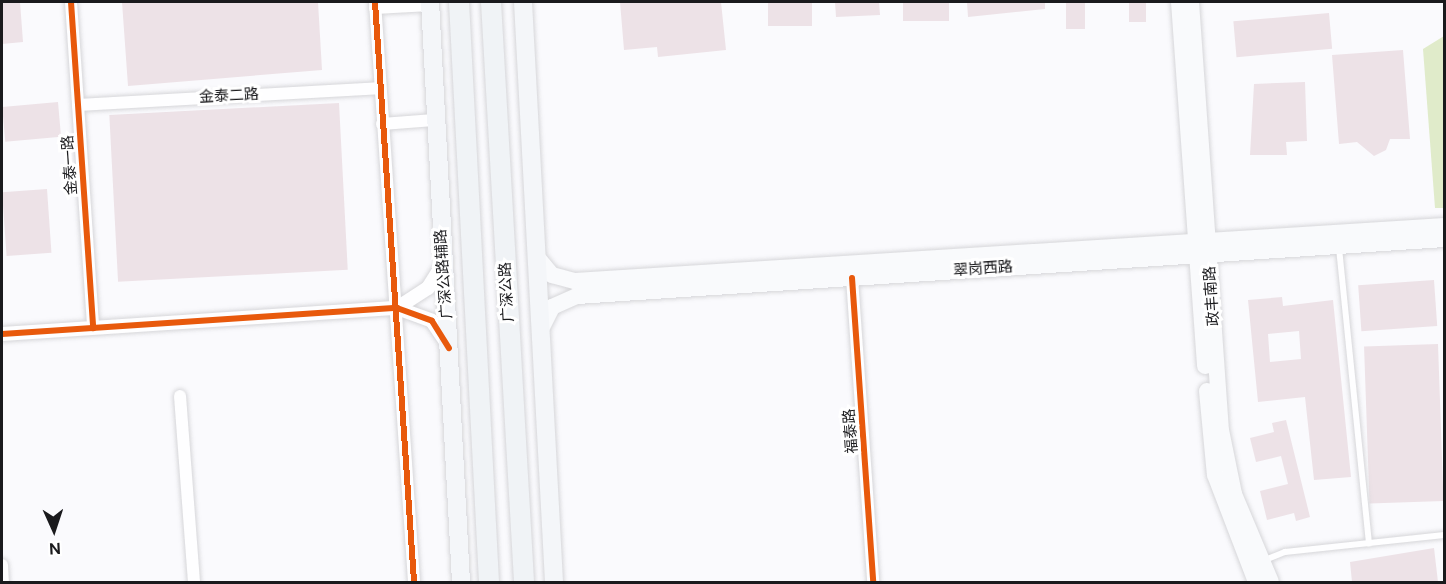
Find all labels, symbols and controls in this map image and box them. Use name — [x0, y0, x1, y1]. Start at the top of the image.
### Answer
street label: 金泰二路 — [199, 85, 259, 107]
street label: 金泰一路 — [59, 134, 81, 196]
street label: 广深公路辅路 — [432, 228, 456, 320]
street label: 翠岗西路 — [952, 258, 1014, 280]
street label: 广深公路 — [496, 262, 518, 322]
street label: 政丰南路 — [1201, 265, 1223, 327]
street label: 福泰路 — [840, 408, 862, 454]
north arrow — [24, 500, 84, 560]
text: N — [49, 538, 61, 559]

